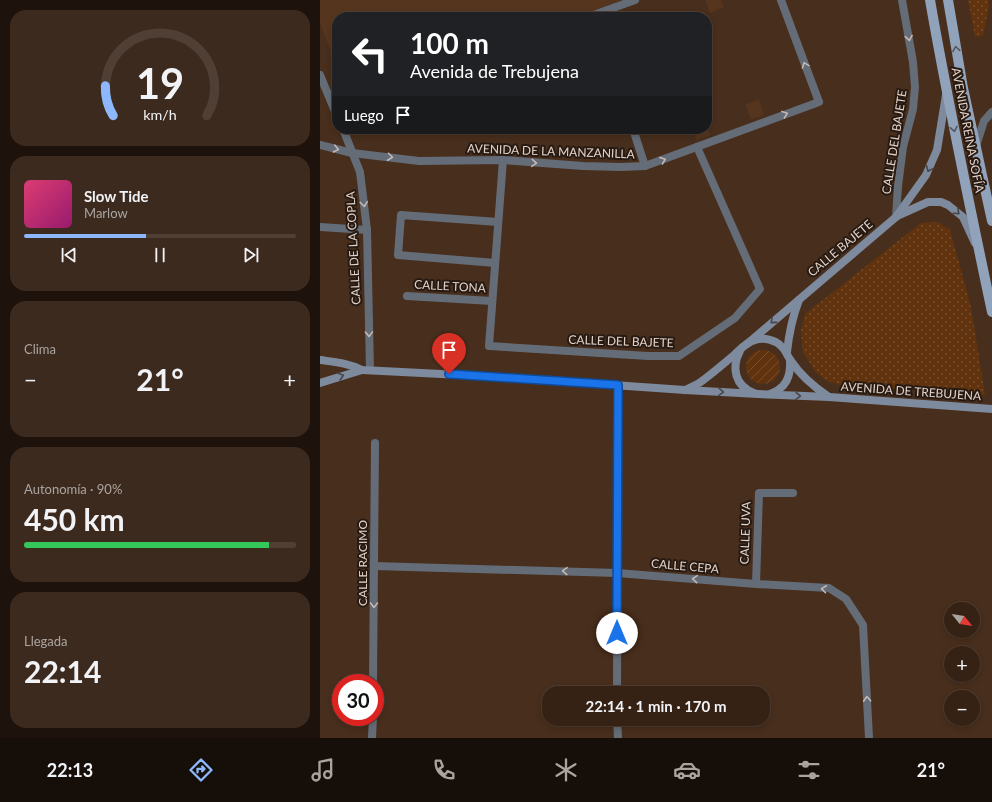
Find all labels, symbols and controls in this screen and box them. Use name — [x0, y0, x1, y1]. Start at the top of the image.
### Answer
text: 100 m — [410, 26, 489, 60]
icon: left — [344, 28, 396, 80]
one-way arrow — [904, 35, 913, 42]
one-way arrow — [952, 46, 961, 52]
text: 19 — [136, 58, 184, 108]
text: Avenida de Trebujena — [410, 60, 579, 82]
one-way arrow — [802, 62, 810, 69]
street label: AVENIDA REINA SOFÍA — [949, 66, 988, 195]
street label: CALLE DEL BAJETE — [878, 89, 910, 195]
icon: arrive — [392, 104, 414, 126]
text: km/h — [143, 105, 177, 122]
text: Luego — [344, 106, 384, 124]
one-way arrow — [781, 111, 788, 119]
one-way arrow — [950, 126, 958, 132]
street label: AVENIDA DE LA MANZANILLA — [467, 141, 636, 161]
one-way arrow — [333, 145, 339, 153]
one-way arrow — [387, 152, 394, 161]
one-way arrow — [659, 156, 666, 164]
one-way arrow — [531, 158, 537, 167]
one-way arrow — [926, 165, 934, 172]
text: Slow Tide — [84, 187, 149, 205]
street label: CALLE DE LA COPLA — [342, 190, 363, 305]
one-way arrow — [359, 201, 368, 207]
text: Marlow — [84, 205, 128, 221]
one-way arrow — [952, 207, 959, 214]
street label: CALLE BAJETE — [804, 216, 876, 280]
icon: previous — [58, 244, 80, 266]
icon: pause — [149, 244, 171, 266]
icon: next — [240, 244, 262, 266]
street label: CALLE TONA — [414, 277, 487, 295]
one-way arrow — [771, 316, 778, 323]
one-way arrow — [365, 331, 374, 337]
street label: CALLE DEL BAJETE — [568, 332, 674, 350]
pin — [432, 333, 466, 374]
icon: arrive — [438, 339, 460, 361]
text: Clima — [24, 341, 56, 357]
text: 21° — [136, 361, 184, 397]
text: − — [24, 366, 37, 393]
text: + — [283, 366, 296, 393]
one-way arrow — [337, 372, 344, 381]
street label: AVENIDA DE TREBUJENA — [840, 379, 983, 403]
one-way arrow — [718, 388, 724, 397]
one-way arrow — [795, 392, 801, 400]
text: Autonomía · 90% — [24, 481, 122, 497]
street label: CALLE UVA — [736, 500, 754, 565]
text: 450 km — [24, 501, 125, 537]
street label: CALLE RACIMO — [355, 520, 370, 606]
street label: CALLE CEPA — [650, 556, 720, 577]
one-way arrow — [562, 567, 568, 576]
one-way arrow — [692, 575, 698, 584]
one-way arrow — [821, 584, 827, 593]
one-way arrow — [370, 602, 378, 608]
north arrow — [944, 602, 980, 638]
map controls — [944, 602, 980, 726]
position arrow — [596, 612, 638, 654]
text: Llegada — [24, 633, 68, 649]
button: + — [944, 646, 980, 682]
text: 22:14 — [24, 653, 101, 689]
speed limit sign: 30 — [332, 674, 384, 726]
button: − — [944, 690, 980, 726]
one-way arrow — [862, 696, 871, 702]
text: 22:14 · 1 min · 170 m — [586, 697, 726, 715]
icon: directions — [187, 756, 215, 784]
icon: music — [309, 756, 337, 784]
icon: phone — [430, 756, 458, 784]
icon: climate — [552, 756, 580, 784]
icon: car — [673, 756, 701, 784]
icon: filters — [795, 756, 823, 784]
text: 22:13 — [47, 759, 93, 781]
text: 21° — [917, 759, 945, 781]

